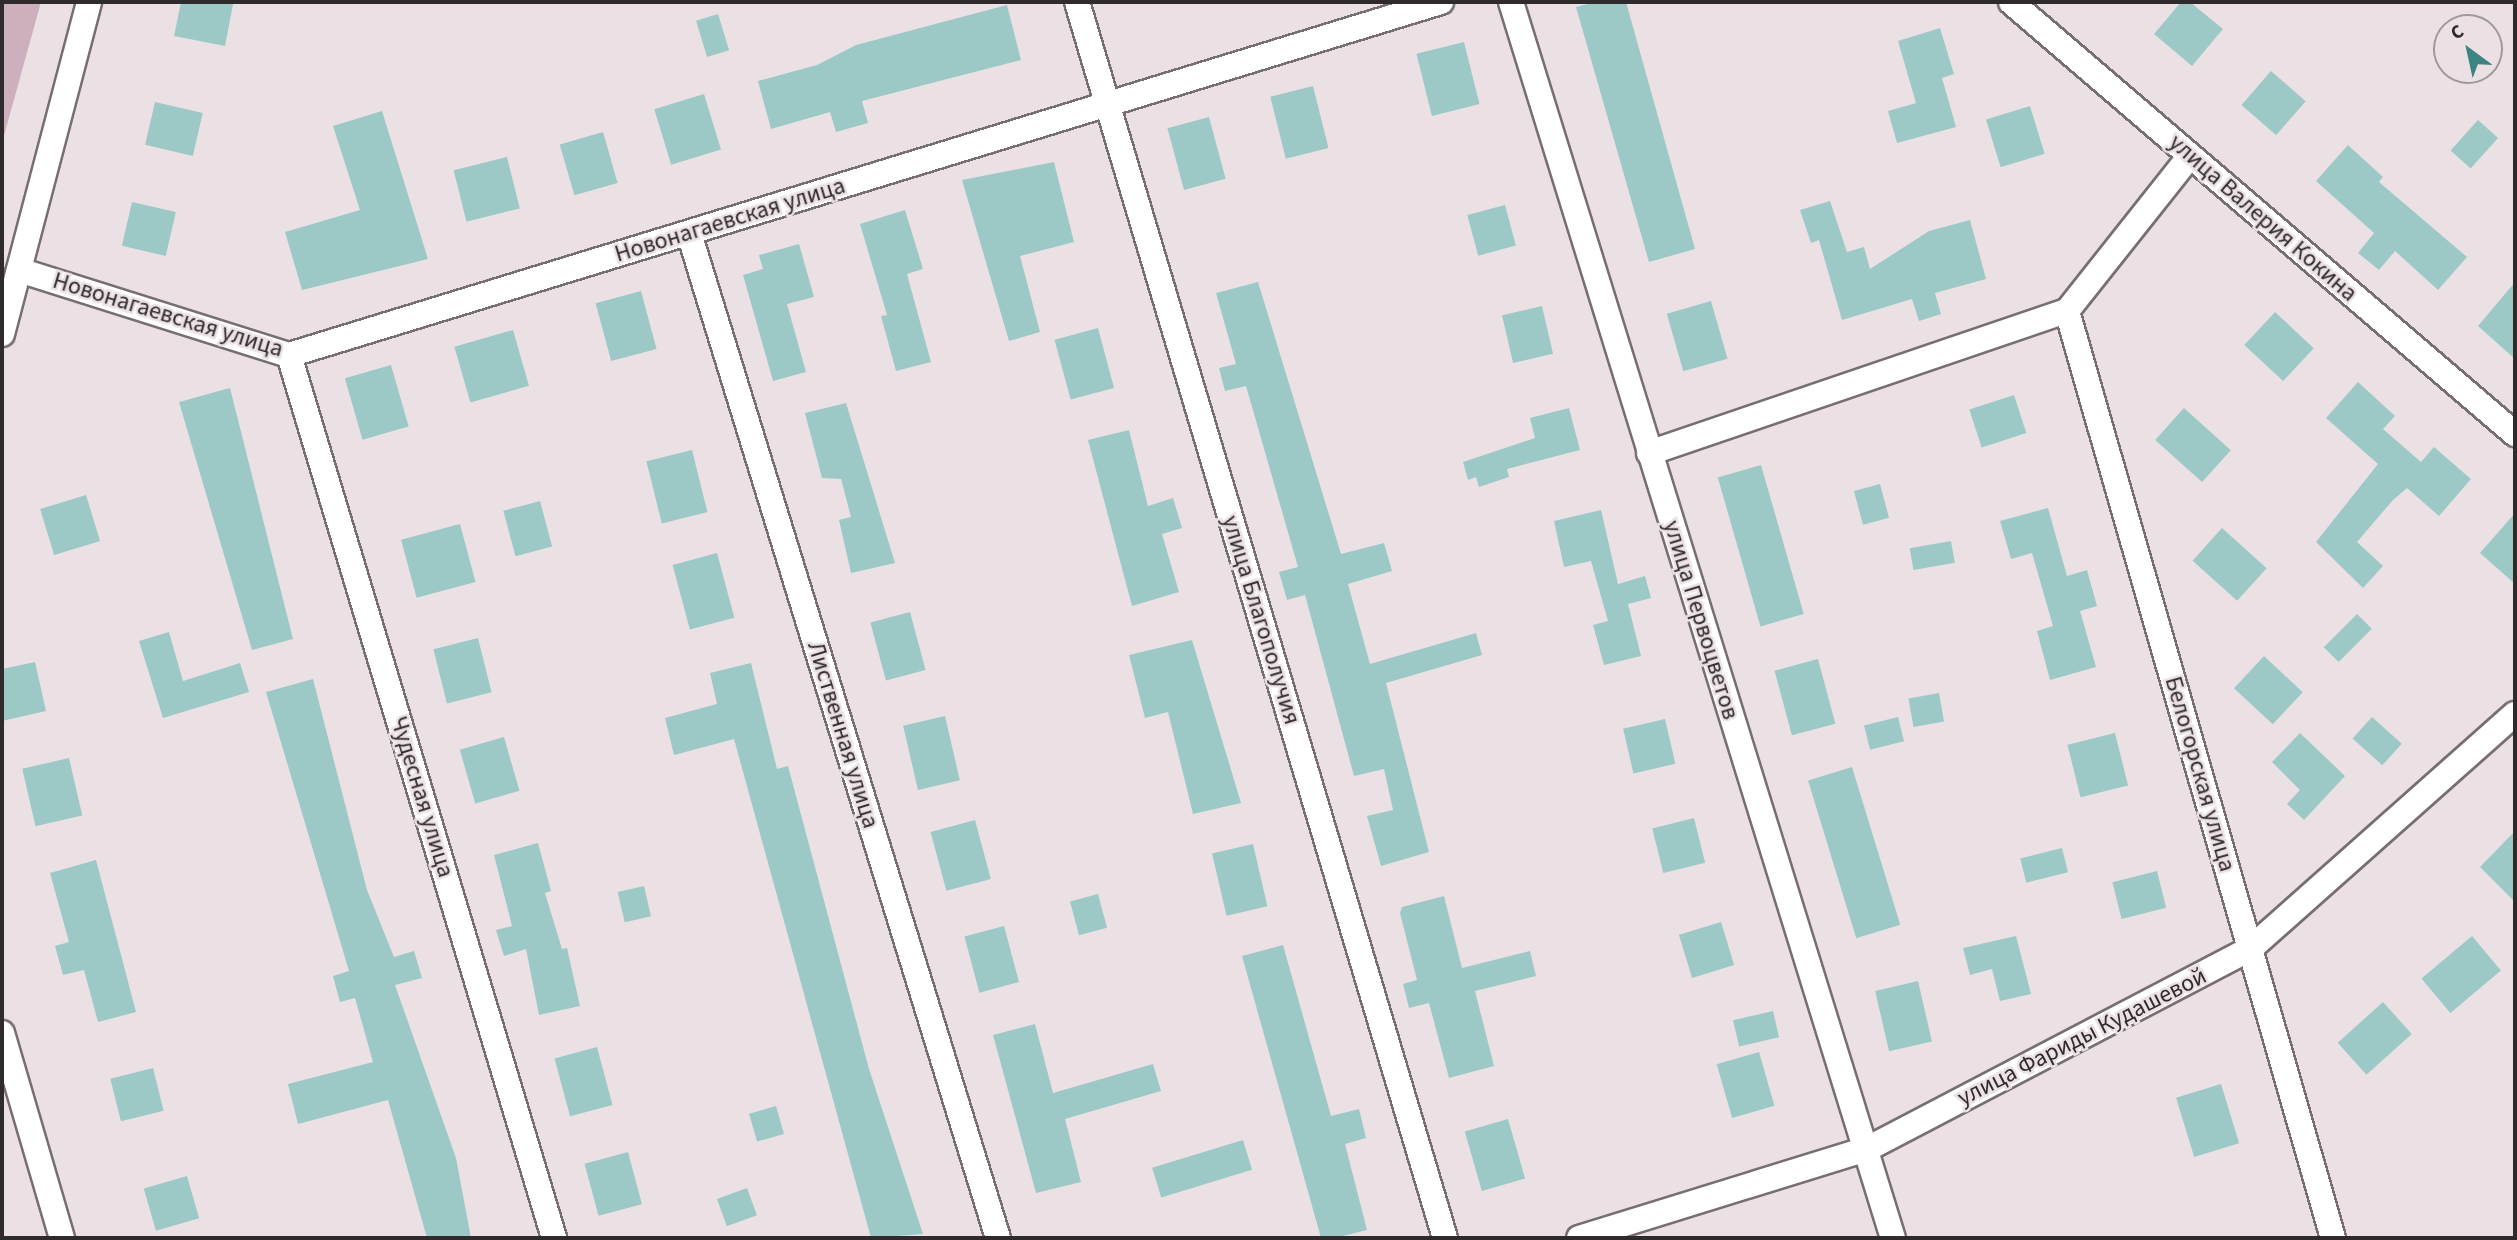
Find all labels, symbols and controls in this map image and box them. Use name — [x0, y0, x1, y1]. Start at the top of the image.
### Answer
north arrow — [2433, 14, 2503, 84]
text: С — [2445, 18, 2469, 47]
street label: улица Валерия Кокина — [2163, 128, 2363, 308]
street label: Новонагаевская улица — [611, 171, 849, 269]
street label: Новонагаевская улица — [49, 266, 287, 364]
street label: улица Благополучия — [1216, 512, 1306, 728]
street label: улица Первоцветов — [1657, 517, 1745, 723]
street label: Лиственная улица — [801, 638, 885, 832]
street label: Белогорская улица — [2158, 673, 2242, 875]
street label: Чудесная улица — [384, 713, 460, 881]
street label: улица Фариды Кудашевой — [1953, 962, 2211, 1112]

